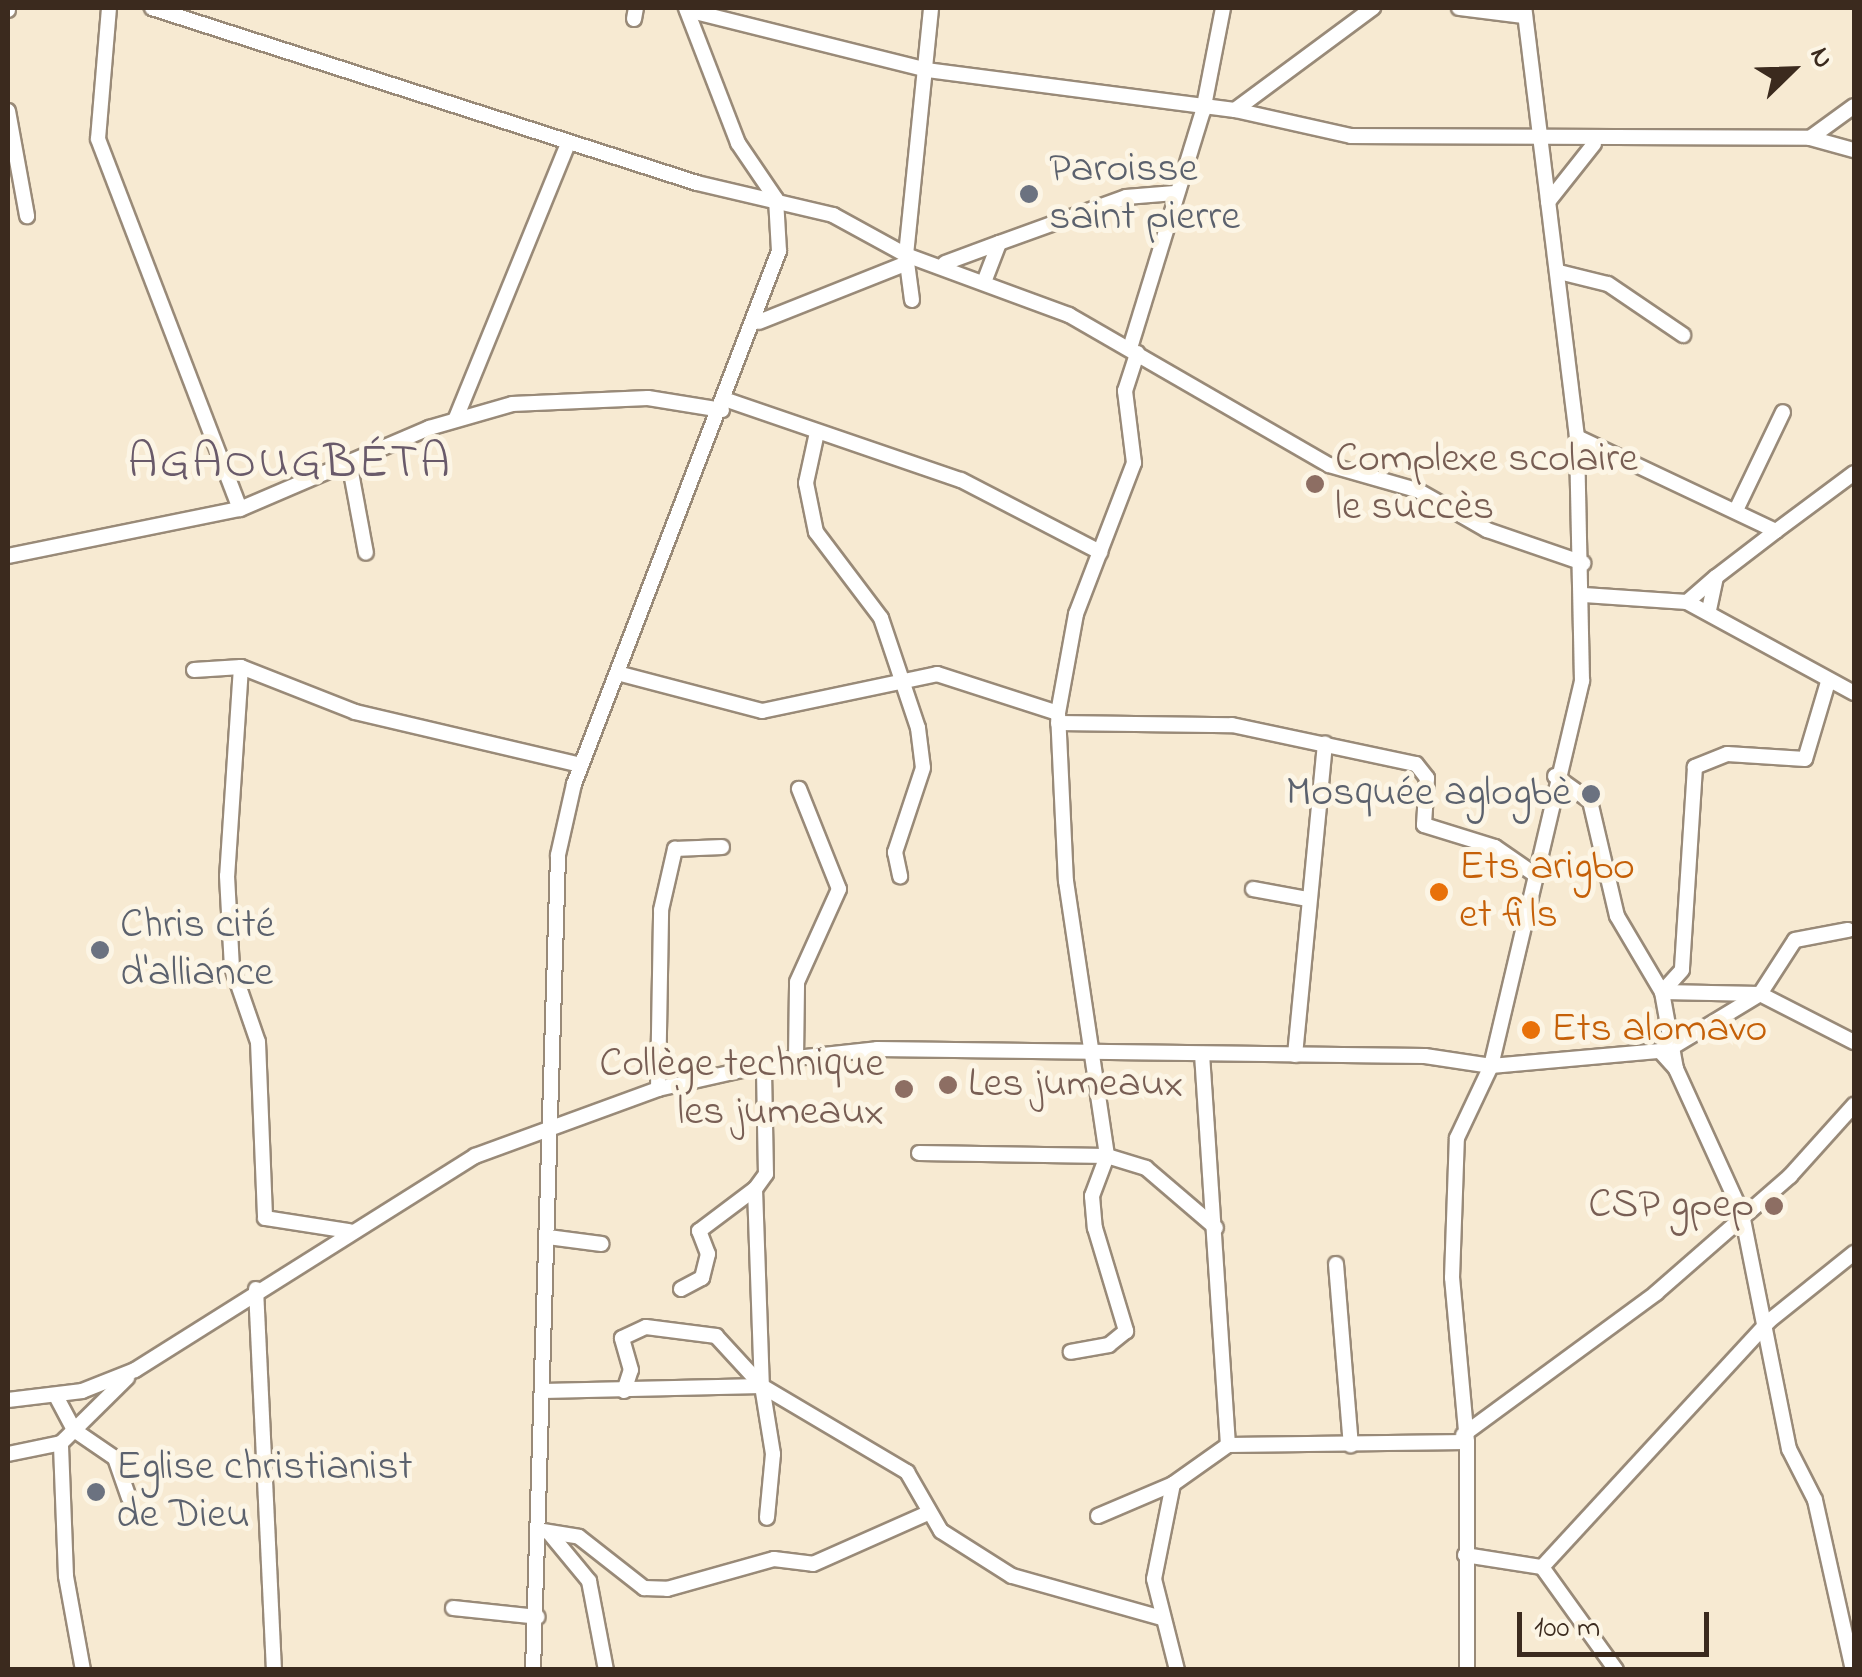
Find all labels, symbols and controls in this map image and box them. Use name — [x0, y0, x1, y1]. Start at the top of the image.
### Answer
north arrow — [1742, 20, 1842, 120]
text: N — [1798, 41, 1843, 75]
place label: Paroisse saint pierre — [1049, 145, 1240, 244]
marker: Paroisse saint pierre — [1018, 183, 1040, 205]
place label: Complexe scolaire le succès — [1335, 435, 1638, 534]
district label: AGAOUGBÉTA — [128, 436, 452, 494]
marker: Complexe scolaire le succès — [1304, 473, 1326, 495]
place label: Mosquée aglogbè — [1286, 769, 1571, 819]
marker: Mosquée aglogbè — [1580, 783, 1602, 805]
place label: Ets arigbo et fils — [1459, 843, 1635, 941]
marker: Ets arigbo et fils — [1428, 881, 1450, 903]
place label: Chris cité d'alliance — [120, 901, 275, 999]
marker: Chris cité d'alliance — [89, 939, 111, 961]
place label: Ets alomavo — [1551, 1005, 1767, 1055]
marker: Ets alomavo — [1520, 1019, 1542, 1041]
place label: Collège technique les jumeaux — [599, 1040, 884, 1138]
place label: Les jumeaux — [968, 1060, 1183, 1110]
marker: Les jumeaux — [937, 1074, 959, 1096]
marker: Collège technique les jumeaux — [893, 1078, 915, 1100]
place label: CSP gpep — [1588, 1181, 1754, 1231]
marker: CSP gpep — [1763, 1195, 1785, 1217]
place label: Eglise christianist de Dieu — [116, 1443, 413, 1542]
marker: Eglise christianist de Dieu — [85, 1481, 107, 1503]
scale bar — [1522, 1592, 1714, 1654]
text: 100 m — [1534, 1607, 1600, 1651]

